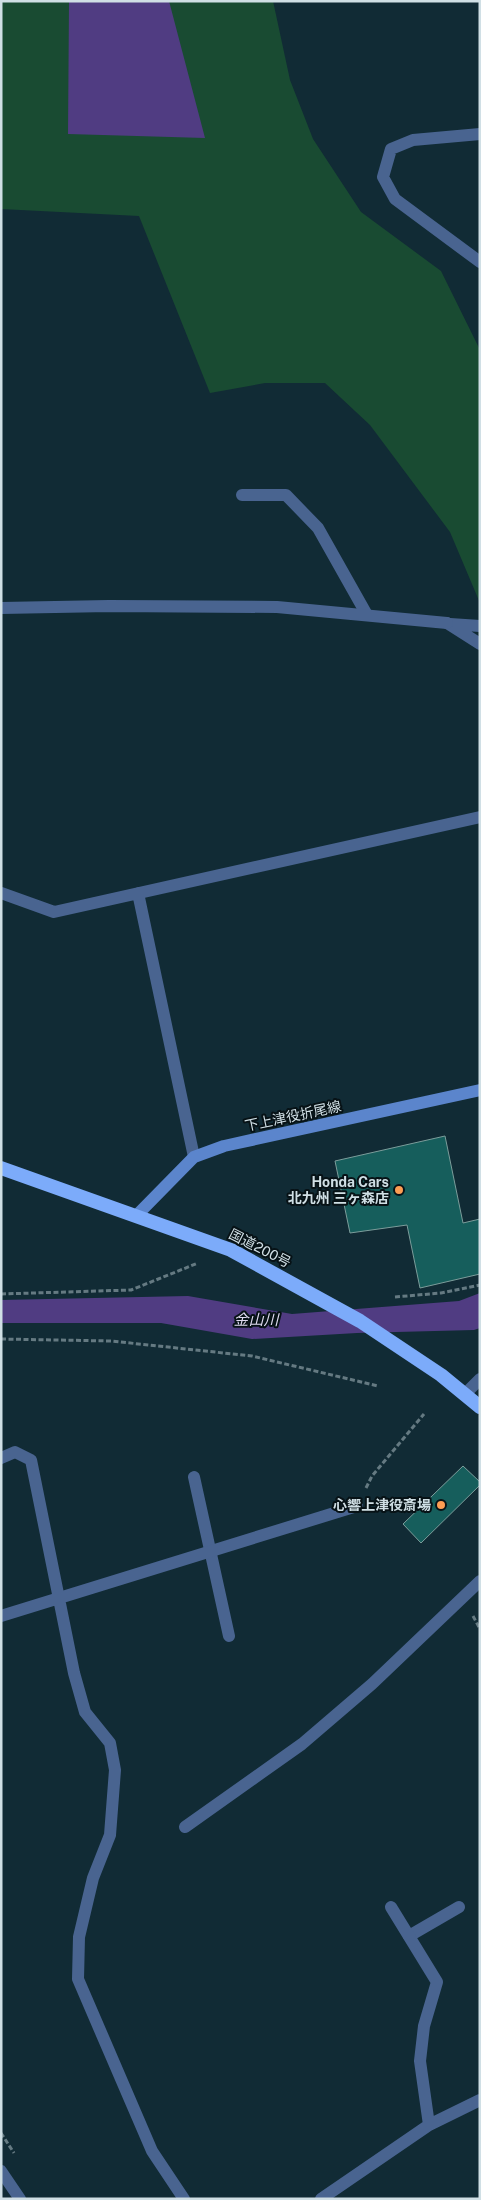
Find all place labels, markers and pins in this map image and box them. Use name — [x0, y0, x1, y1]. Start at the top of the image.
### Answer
place label: Honda Cars 北九州 三ヶ森店 — [288, 1174, 389, 1206]
marker: Honda Cars 北九州 三ヶ森店 — [393, 1184, 405, 1196]
place label: 心響上津役斎場 — [333, 1497, 431, 1513]
marker: 心響上津役斎場 — [435, 1499, 447, 1511]

